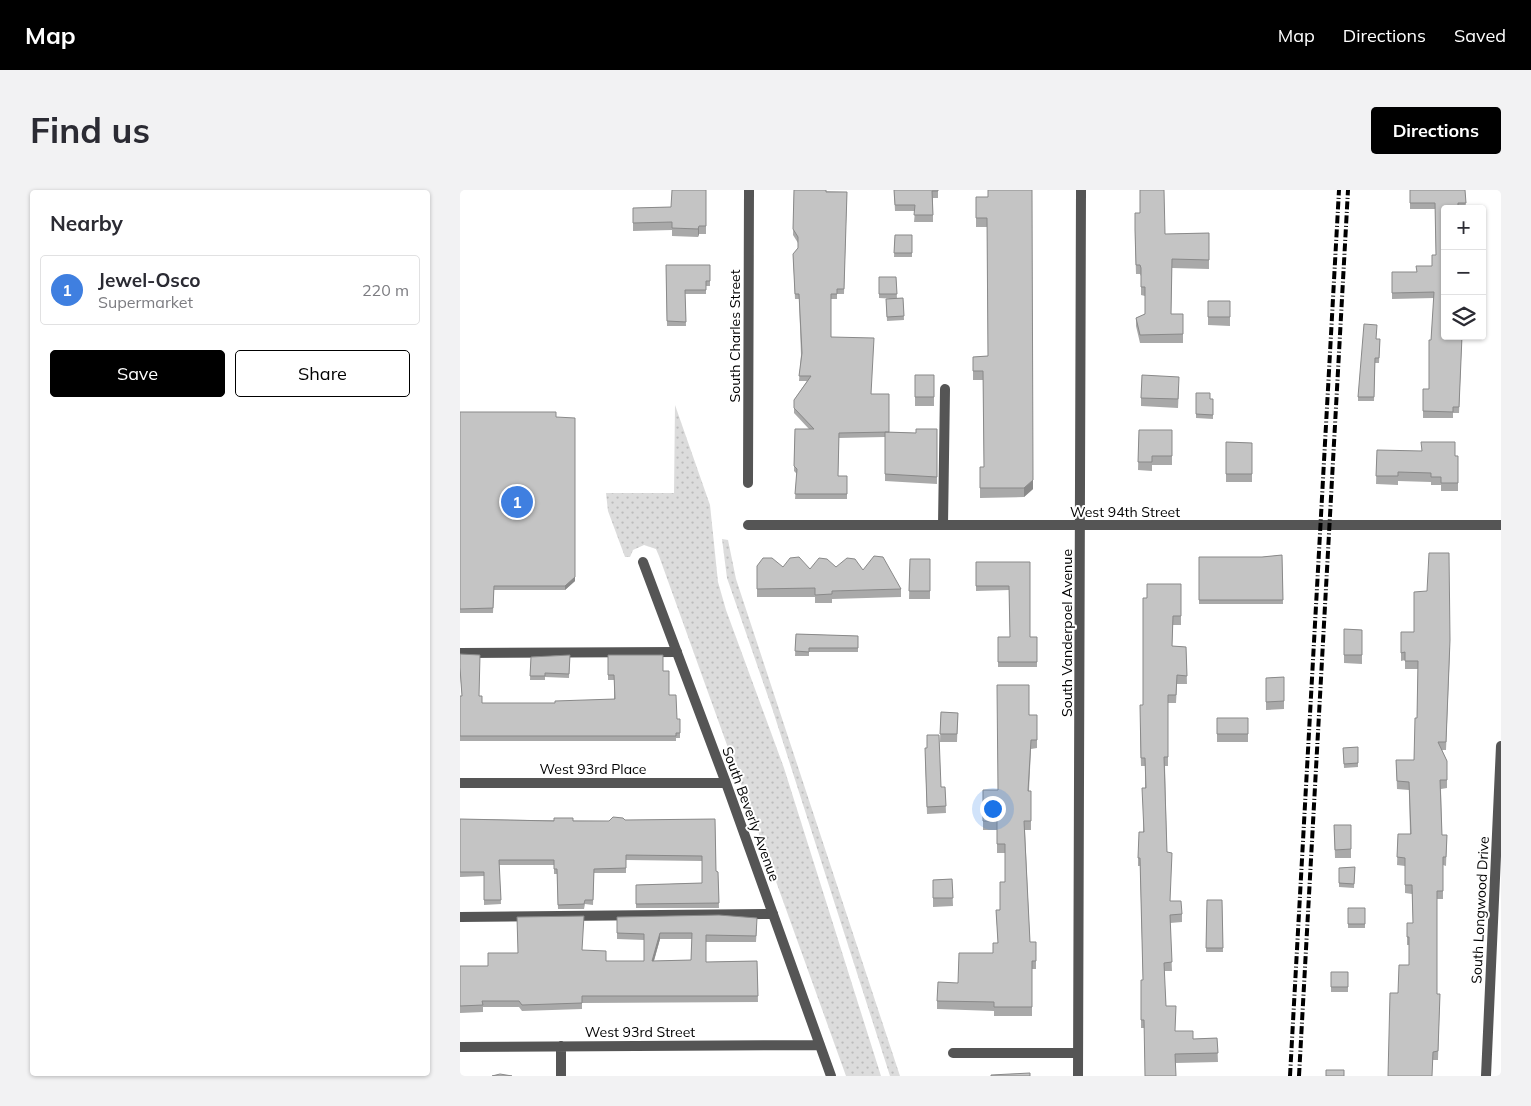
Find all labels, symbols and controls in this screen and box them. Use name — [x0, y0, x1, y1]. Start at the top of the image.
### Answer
text: Map — [25, 20, 76, 50]
text: Map — [1278, 24, 1315, 47]
text: Directions — [1343, 24, 1426, 47]
text: Saved — [1454, 24, 1506, 47]
button: Directions — [1371, 107, 1501, 154]
text: Find us — [30, 108, 150, 152]
map controls — [1441, 205, 1486, 340]
button: + — [1441, 205, 1486, 250]
text: Nearby — [50, 210, 123, 236]
button: − — [1441, 250, 1486, 295]
text: Jewel-Osco — [98, 268, 201, 292]
street label: South Charles Street — [726, 269, 744, 403]
text: 1 — [62, 280, 72, 300]
text: 220 m — [362, 280, 409, 300]
text: Supermarket — [98, 292, 193, 312]
button: layers — [1441, 295, 1486, 340]
button: Save — [50, 350, 225, 397]
button: Share — [235, 350, 410, 397]
pin: 1 — [501, 483, 533, 521]
street label: West 94th Street — [1070, 503, 1180, 521]
street label: South Vanderpoel Avenue — [1058, 549, 1076, 717]
street label: South Beverly Avenue — [718, 744, 784, 884]
street label: West 93rd Place — [540, 760, 646, 778]
your location — [980, 796, 1006, 822]
street label: South Longwood Drive — [1467, 836, 1493, 984]
street label: West 93rd Street — [585, 1023, 695, 1041]

